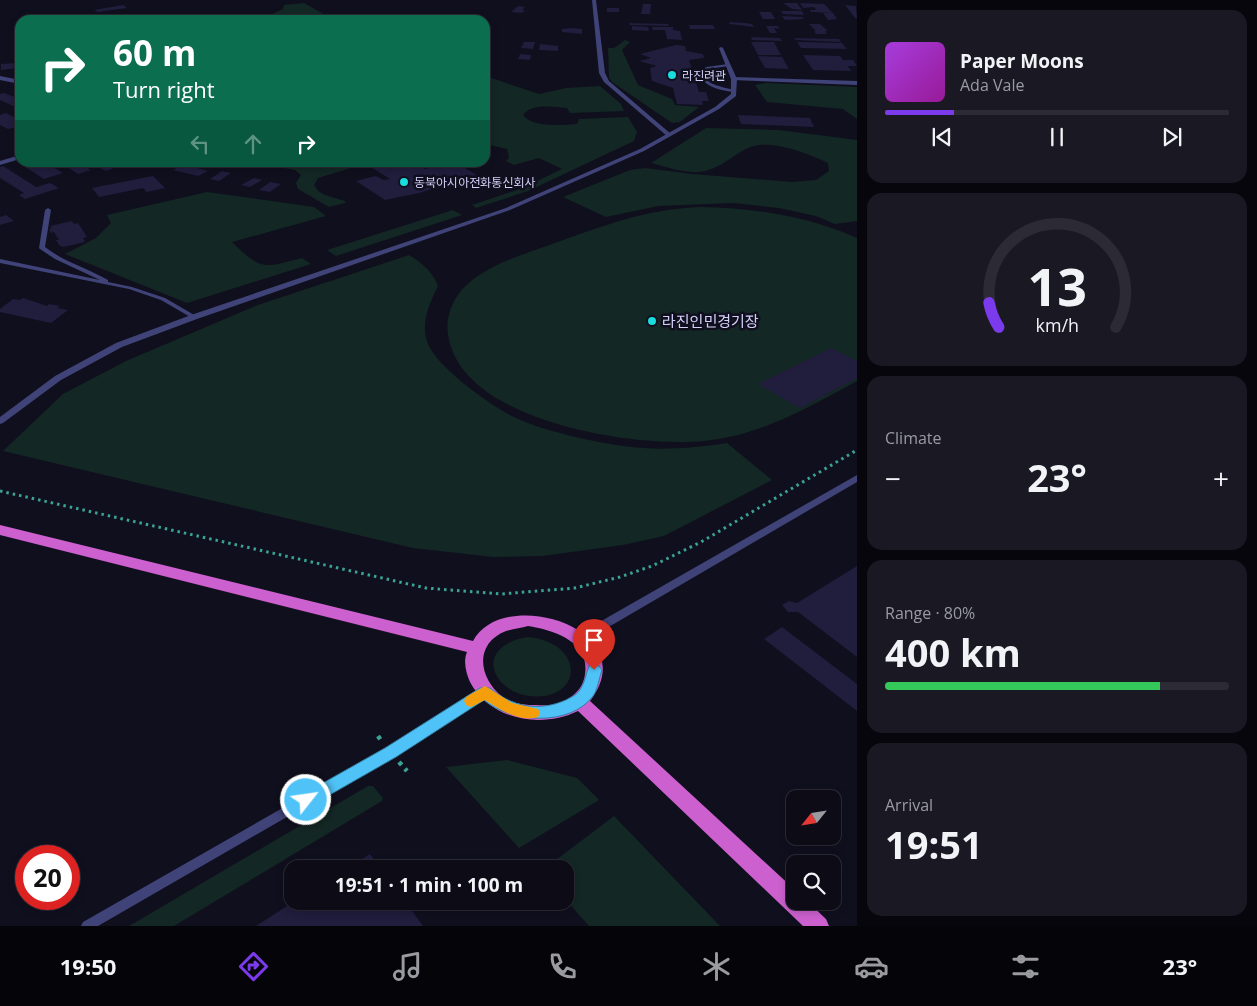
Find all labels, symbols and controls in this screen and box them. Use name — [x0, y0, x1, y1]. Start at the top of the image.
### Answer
text: 60 m — [113, 29, 196, 76]
icon: right — [30, 35, 95, 100]
text: Paper Moons — [960, 48, 1084, 74]
place label: 라진려관 — [682, 67, 726, 84]
marker: 라진려관 — [666, 69, 678, 81]
text: Turn right — [113, 74, 215, 104]
text: Ada Vale — [960, 74, 1024, 96]
icon: previous — [928, 123, 956, 151]
icon: pause — [1043, 123, 1071, 151]
icon: next — [1158, 123, 1186, 151]
icon: left — [186, 130, 214, 158]
icon: ahead — [239, 130, 267, 158]
icon: right — [292, 130, 320, 158]
place label: 동북아시아전화통신회사 — [414, 174, 535, 191]
marker: 동북아시아전화통신회사 — [398, 176, 410, 188]
text: 13 — [1027, 250, 1087, 321]
place label: 라진인민경기장 — [662, 311, 759, 331]
text: km/h — [1035, 313, 1079, 337]
marker: 라진인민경기장 — [646, 315, 658, 327]
text: Climate — [885, 427, 942, 449]
text: 23° — [1027, 451, 1087, 503]
text: − — [885, 459, 901, 497]
text: + — [1213, 459, 1229, 497]
text: Range · 80% — [885, 602, 975, 624]
pin — [573, 619, 615, 670]
icon: arrive — [580, 626, 608, 654]
text: 400 km — [885, 626, 1021, 678]
position arrow — [279, 773, 331, 825]
north arrow — [786, 790, 841, 845]
map controls — [786, 790, 841, 910]
text: Arrival — [885, 794, 933, 816]
text: 19:51 — [885, 818, 983, 870]
speed limit sign: 20 — [15, 845, 80, 910]
button: search — [786, 855, 841, 910]
text: 19:51 · 1 min · 100 m — [335, 872, 523, 898]
icon: directions — [236, 949, 271, 984]
icon: music — [390, 949, 425, 984]
icon: phone — [545, 949, 580, 984]
icon: climate — [699, 949, 734, 984]
icon: car — [854, 949, 889, 984]
icon: filters — [1008, 949, 1043, 984]
text: 19:50 — [60, 951, 116, 981]
text: 23° — [1163, 951, 1197, 981]

